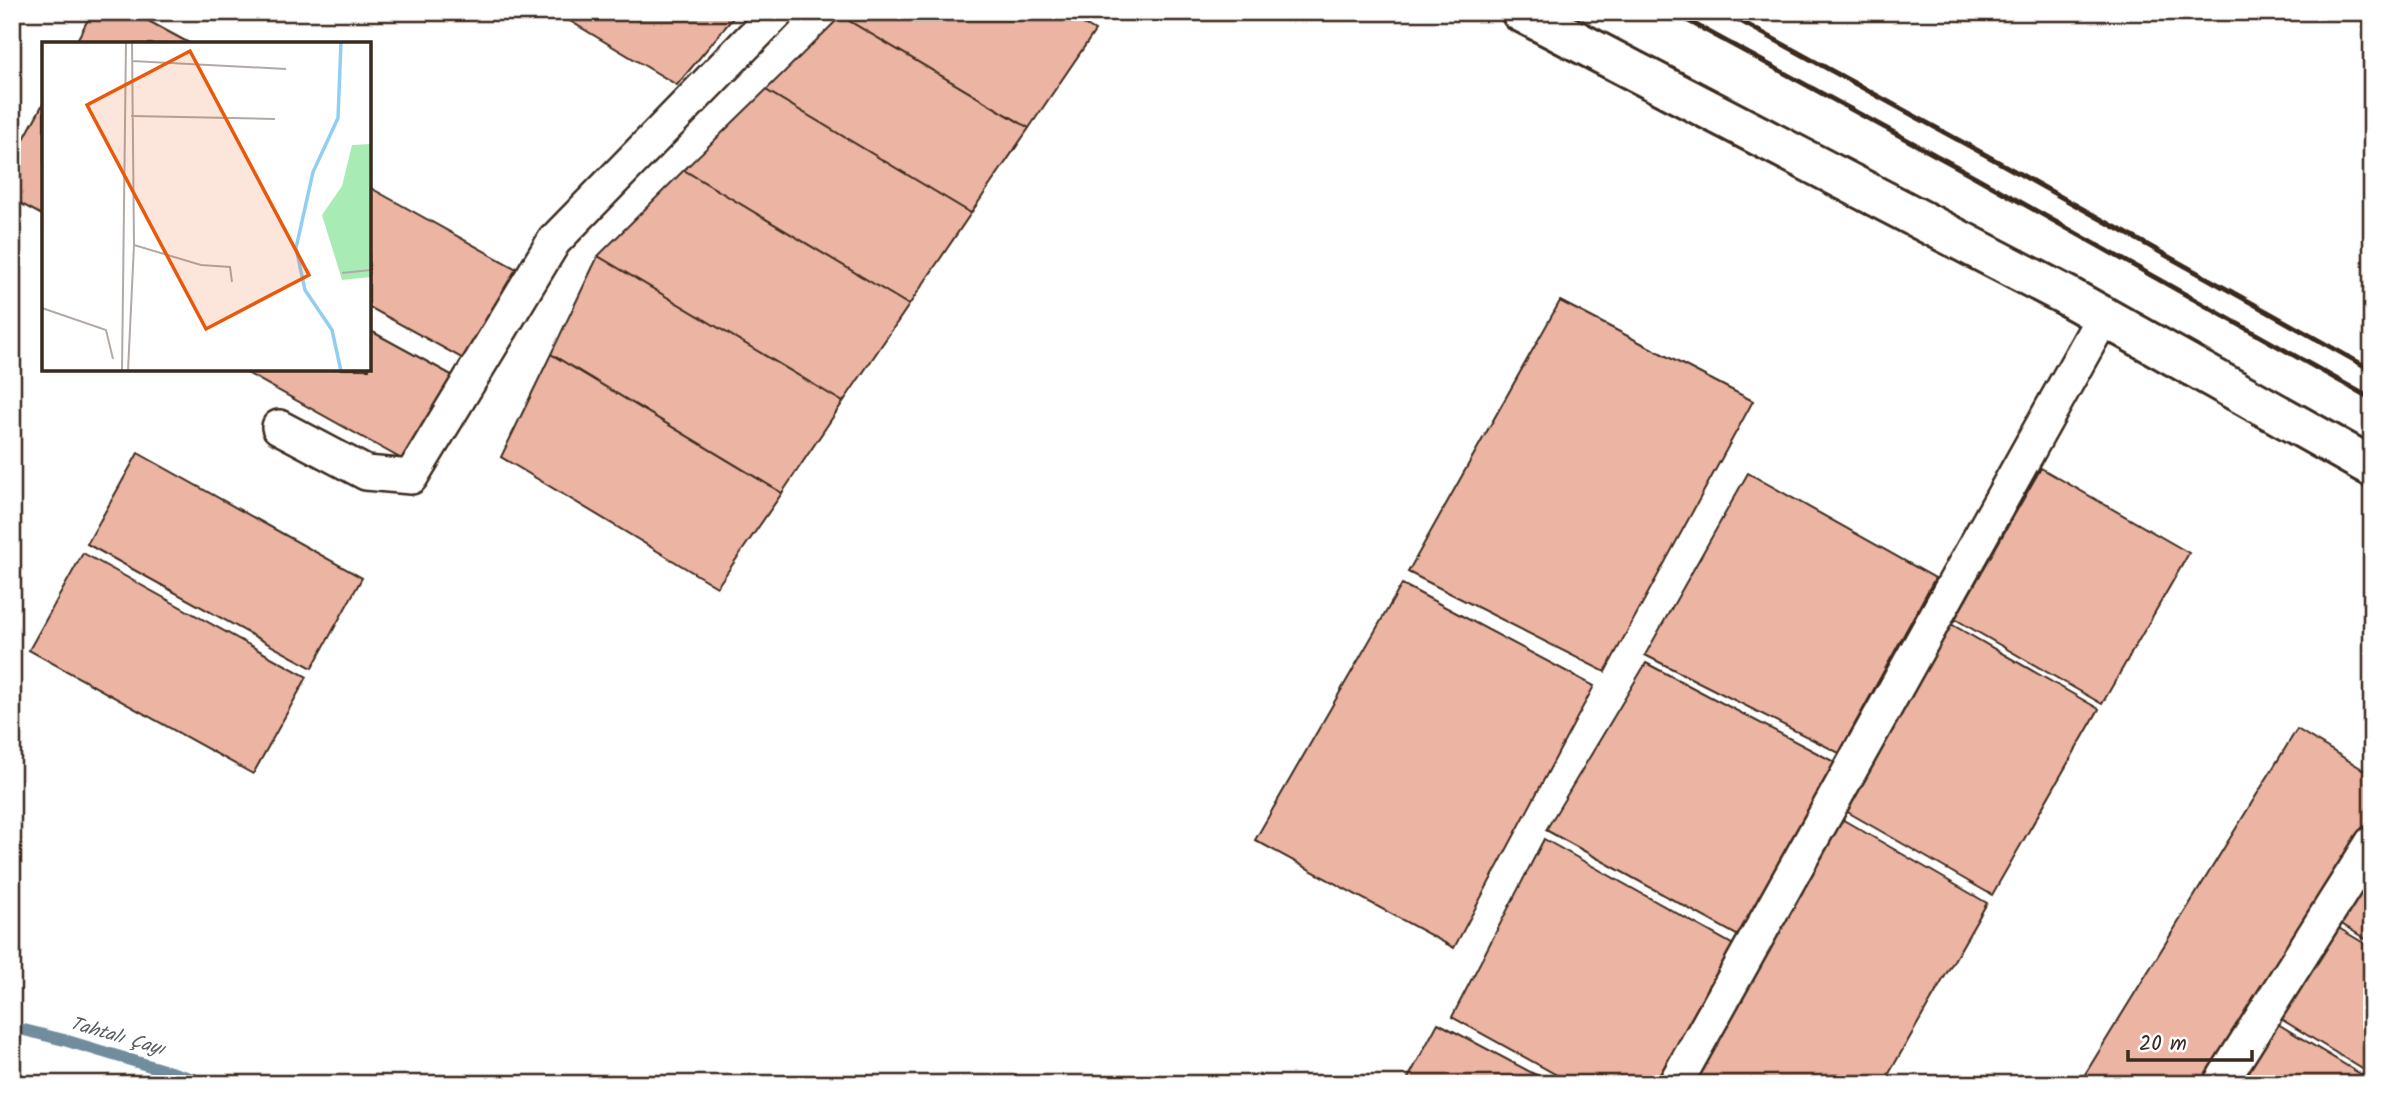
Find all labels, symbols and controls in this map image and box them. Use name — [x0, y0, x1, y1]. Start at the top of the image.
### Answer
inset map — [42, 42, 371, 371]
water label: Tahtalı Çayı — [66, 1009, 170, 1065]
scale bar — [2128, 1019, 2253, 1063]
text: 20 m — [2139, 1028, 2187, 1061]

